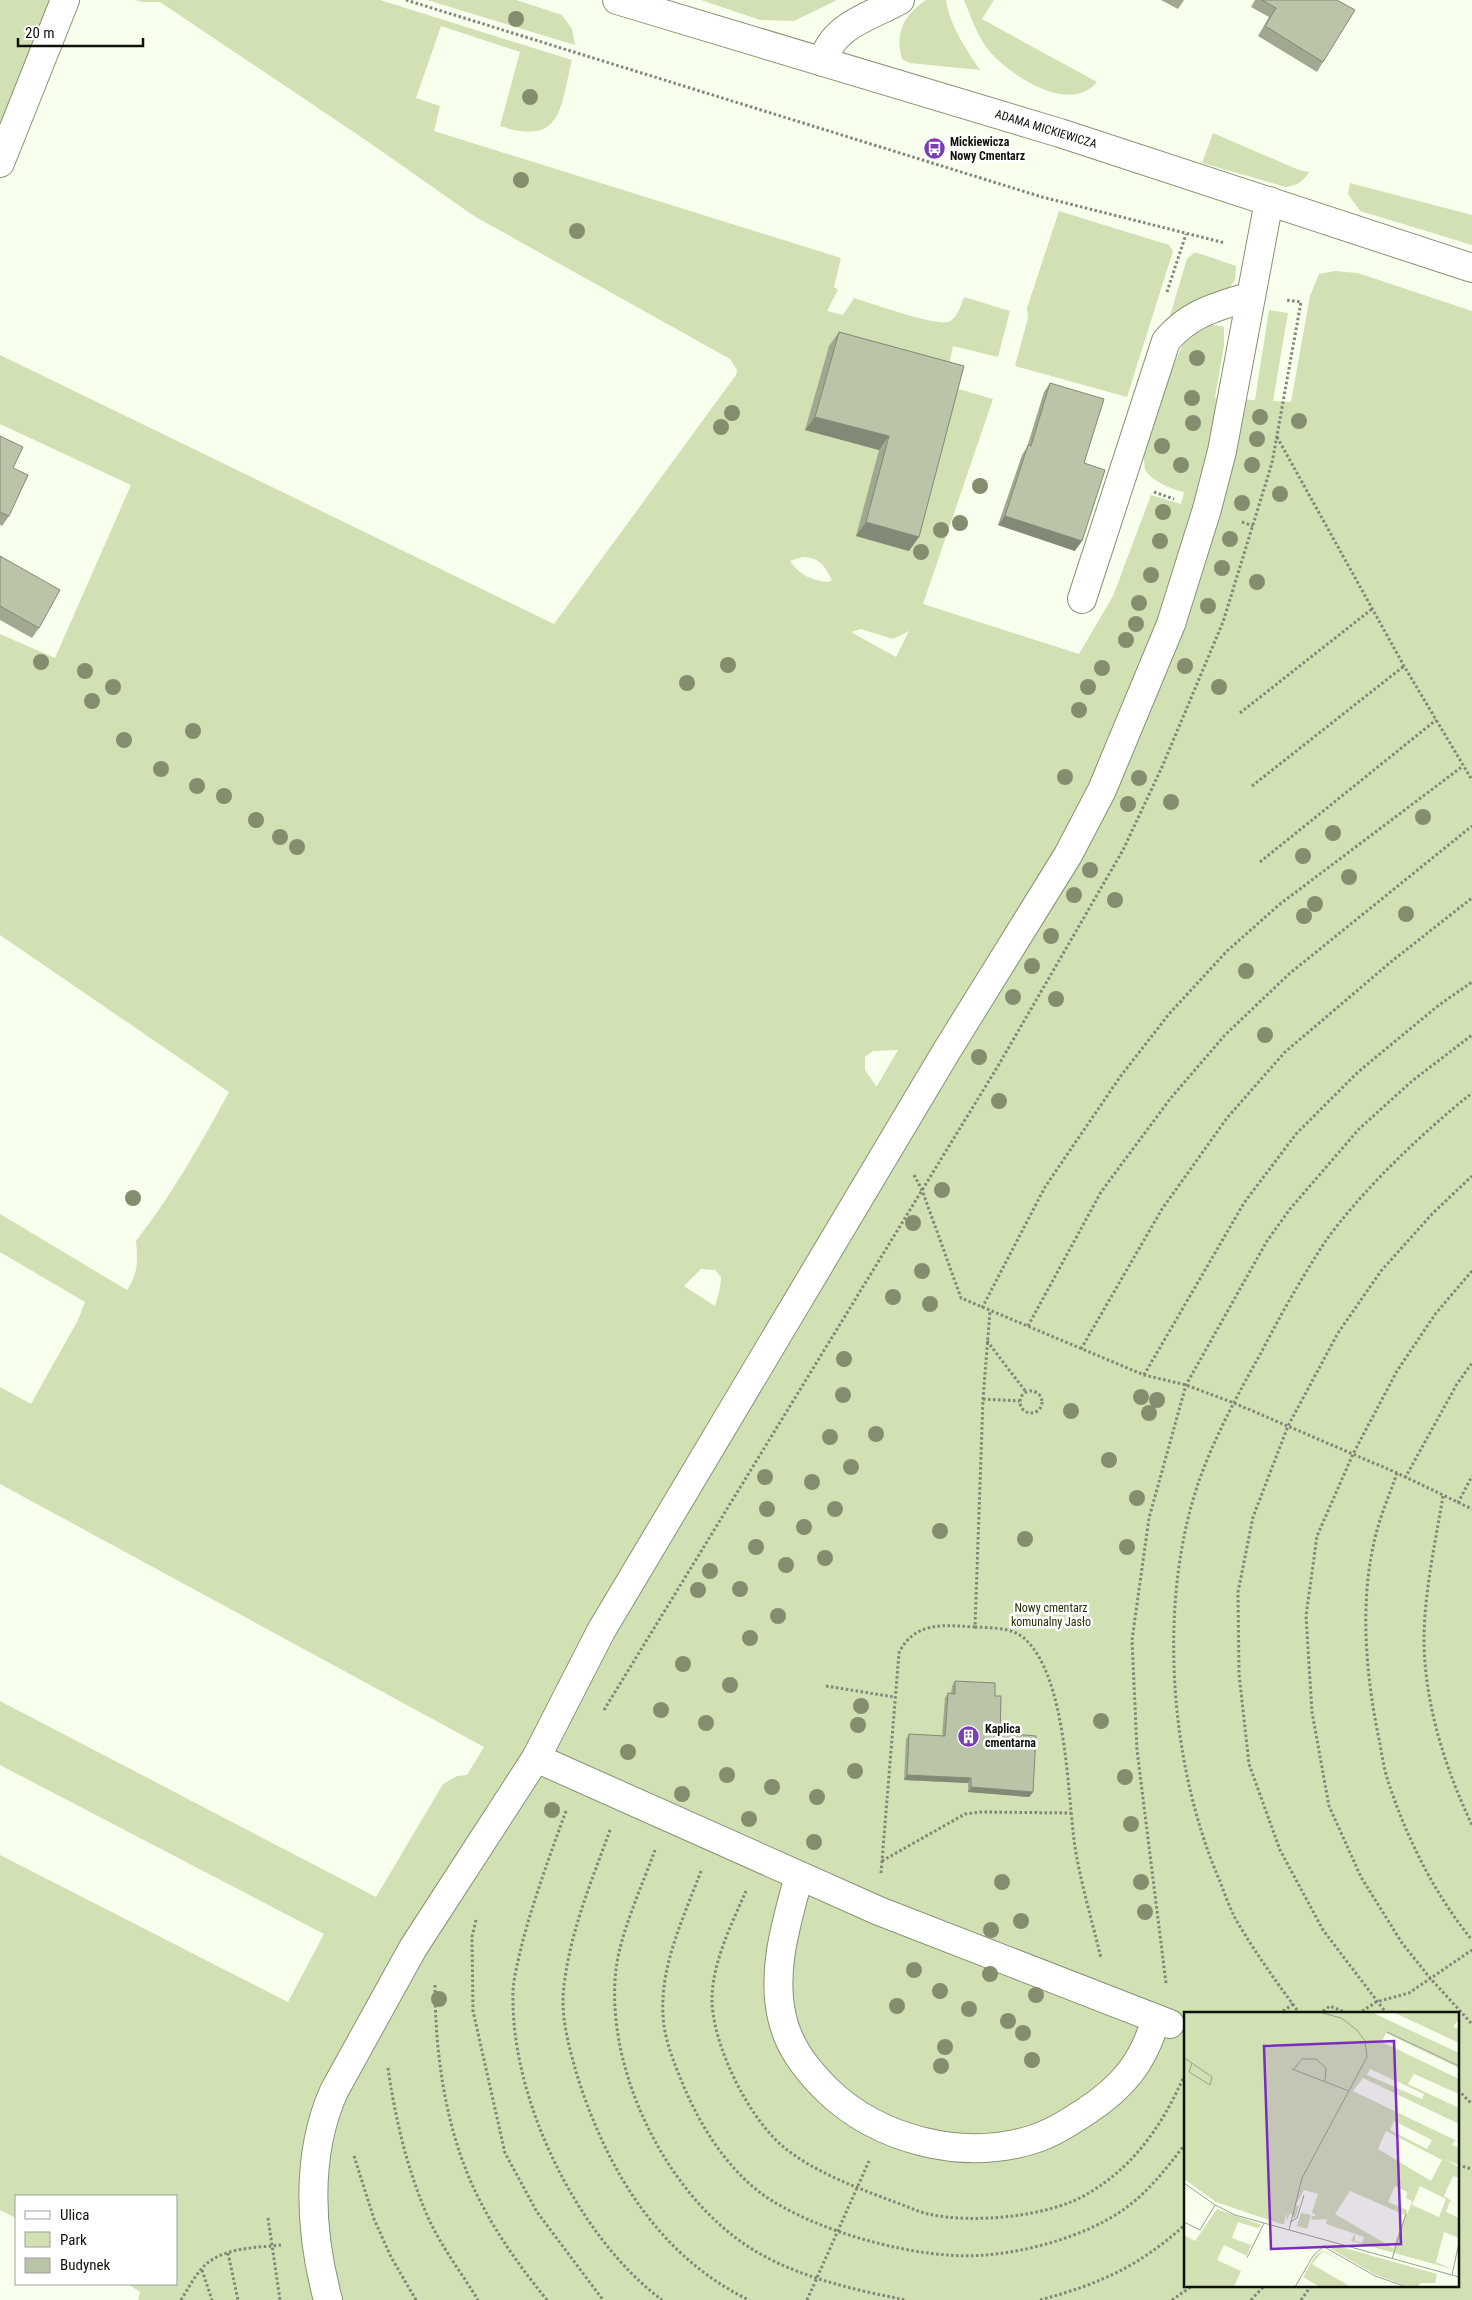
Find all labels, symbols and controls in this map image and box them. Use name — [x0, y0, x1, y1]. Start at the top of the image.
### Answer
scale bar — [18, 15, 142, 47]
text: 20 m — [25, 24, 55, 42]
street label: ADAMA MICKIEWICZA — [993, 107, 1099, 151]
place label: Mickiewicza Nowy Cmentarz — [950, 135, 1025, 163]
bus stop icon: Mickiewicza Nowy Cmentarz — [922, 137, 946, 161]
park label: Nowy cmentarz komunalny Jasło — [1011, 1601, 1091, 1629]
place label: Kaplica cmentarna — [985, 1722, 1036, 1750]
building icon: Kaplica cmentarna — [957, 1724, 981, 1748]
inset map — [1184, 2012, 1460, 2288]
legend — [15, 2195, 178, 2285]
text: Ulica — [60, 2206, 89, 2224]
text: Park — [60, 2231, 87, 2249]
text: Budynek — [60, 2256, 110, 2274]

